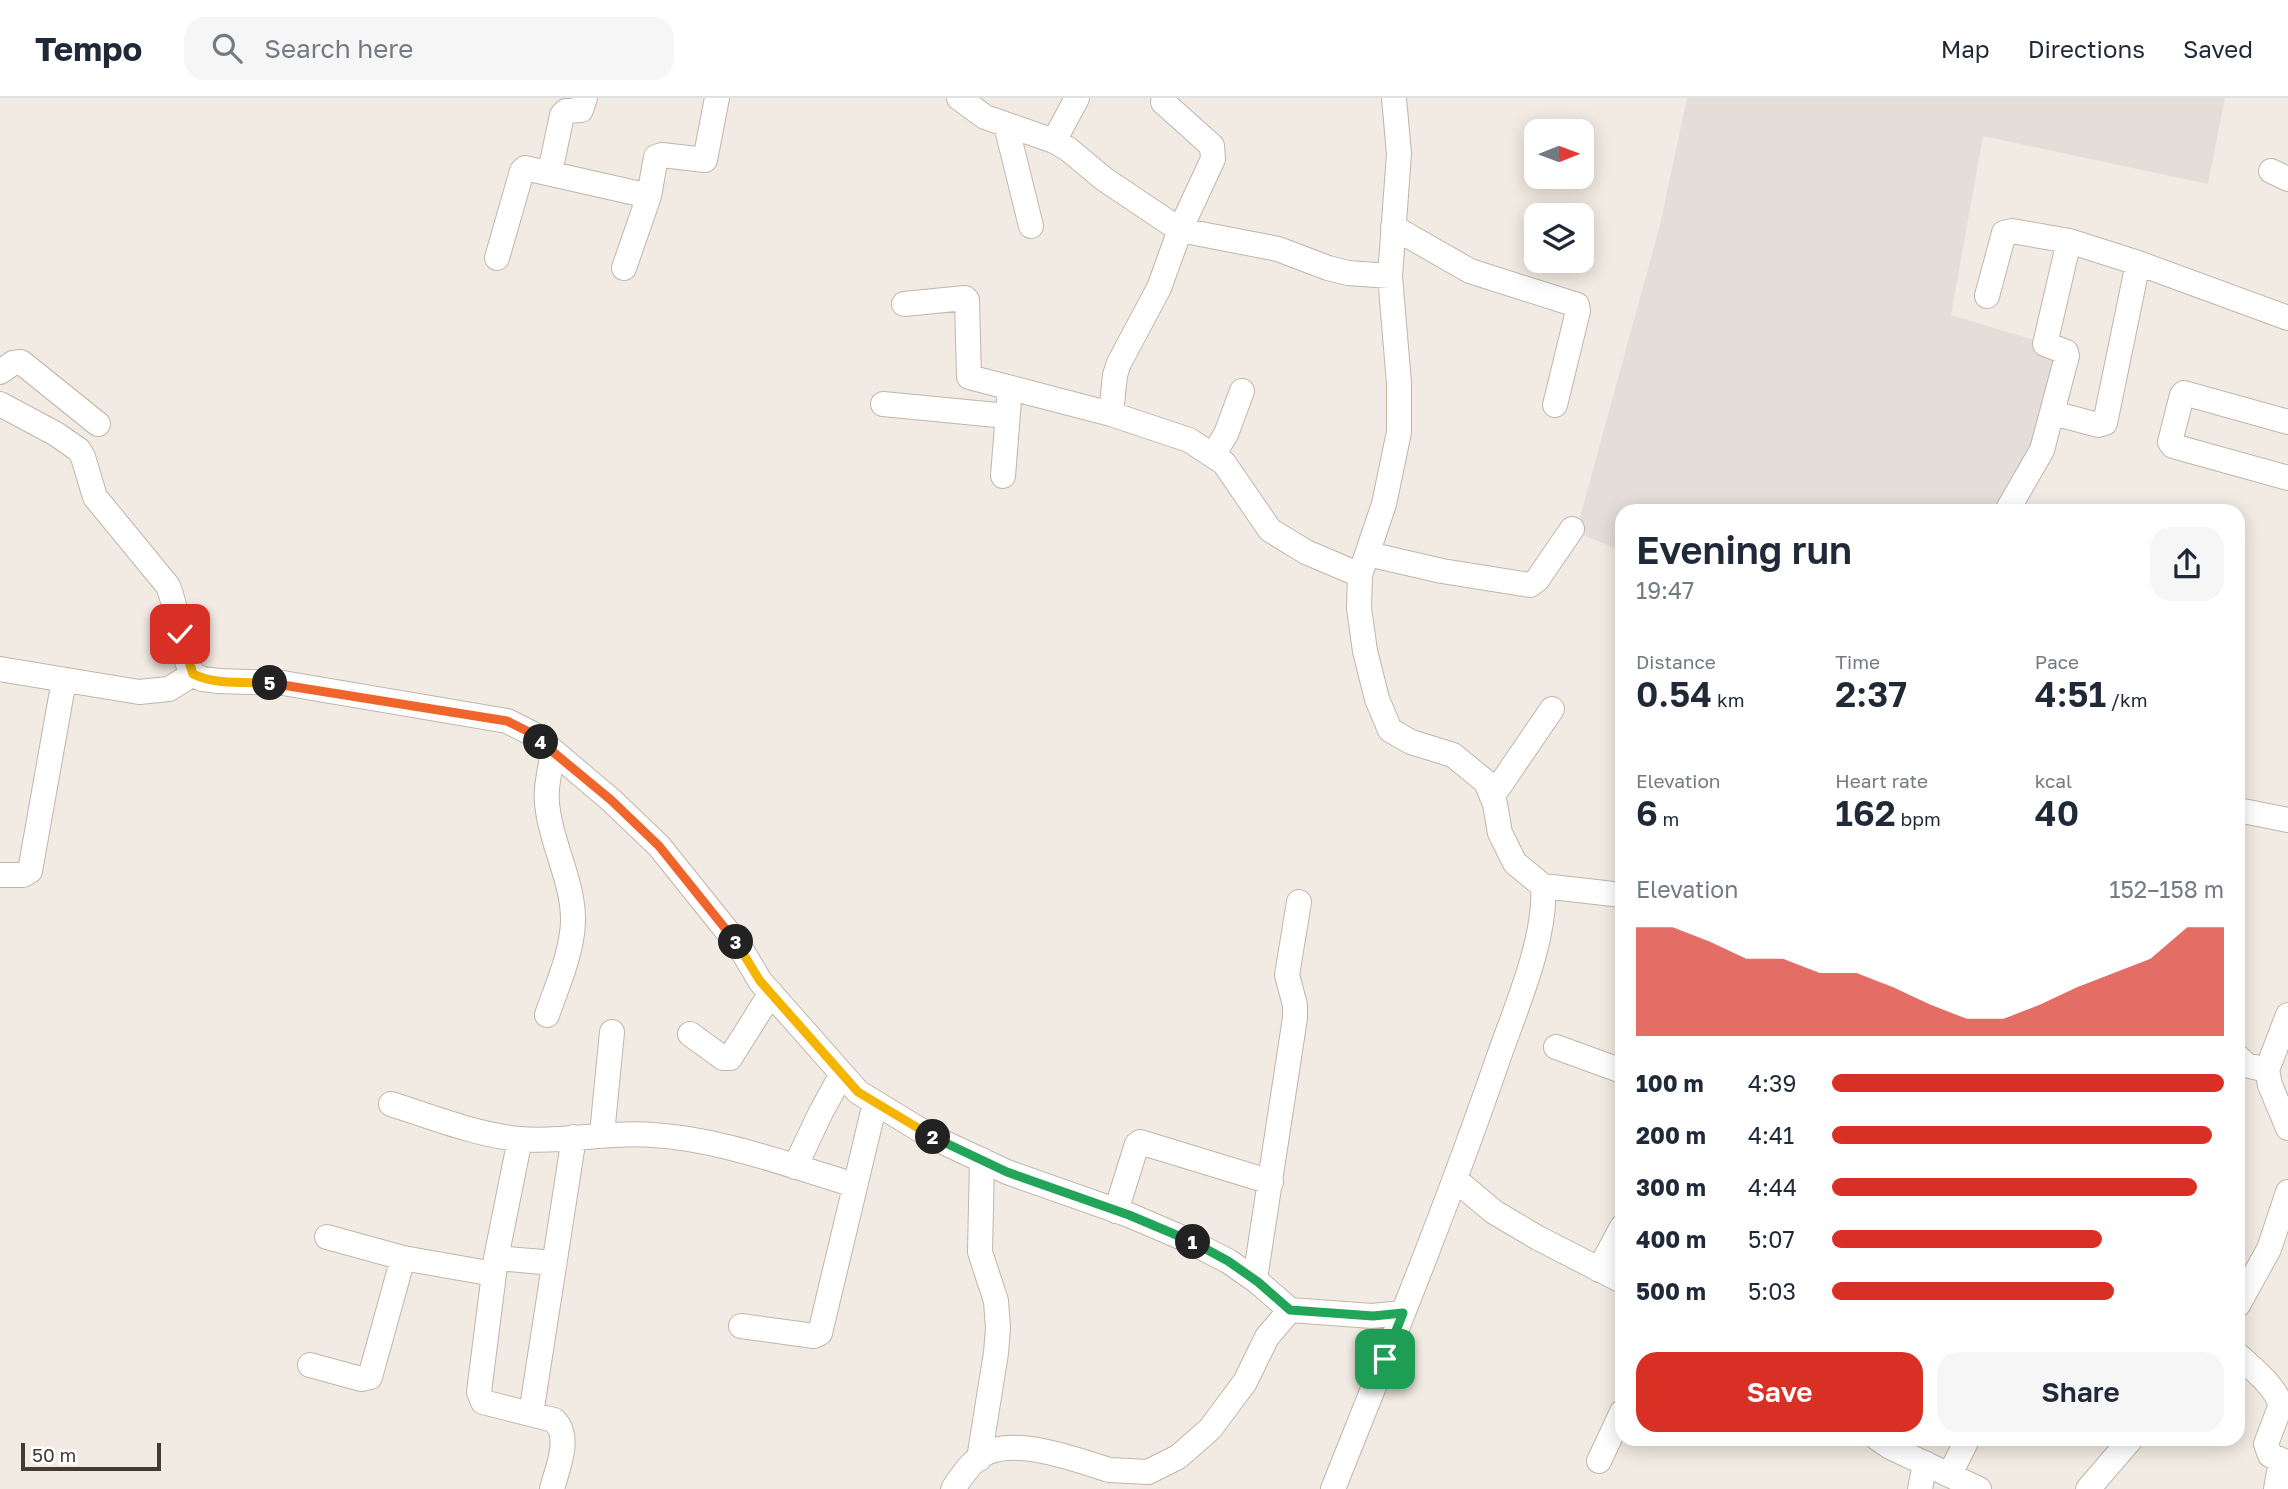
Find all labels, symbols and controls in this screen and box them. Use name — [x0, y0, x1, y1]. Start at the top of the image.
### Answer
search box — [184, 17, 674, 80]
text: Tempo — [35, 29, 142, 68]
icon: search — [208, 29, 246, 67]
text: Search here — [264, 33, 413, 64]
text: Map — [1941, 34, 1990, 63]
text: Directions — [2028, 34, 2145, 63]
text: Saved — [2183, 34, 2253, 63]
north arrow — [1524, 119, 1594, 189]
map controls — [1524, 119, 1594, 273]
button: layers — [1524, 203, 1594, 273]
text: Evening run — [1636, 527, 1852, 572]
button: share — [2150, 527, 2224, 601]
text: 19:47 — [1636, 576, 1694, 604]
pin — [150, 604, 210, 664]
icon: check — [161, 615, 199, 653]
text: Distance — [1636, 650, 1716, 673]
text: Time — [1835, 650, 1880, 673]
text: Pace — [2035, 650, 2079, 673]
pin: 5 — [252, 666, 288, 700]
text: 5 — [264, 671, 275, 694]
text: 0.54 — [1636, 673, 1712, 715]
text: 2:37 — [1835, 673, 1907, 715]
text: 4:51 — [2035, 673, 2106, 715]
text: km — [1712, 688, 1744, 711]
text: /km — [2106, 688, 2148, 711]
pin: 4 — [524, 724, 558, 760]
text: 4 — [535, 730, 546, 753]
text: Elevation — [1636, 769, 1721, 792]
text: Heart rate — [1835, 769, 1928, 792]
text: kcal — [2035, 769, 2072, 792]
text: 6 — [1636, 792, 1658, 834]
text: 162 — [1835, 792, 1896, 834]
text: 40 — [2035, 792, 2079, 834]
text: m — [1658, 807, 1679, 830]
text: bpm — [1896, 807, 1941, 830]
text: Elevation — [1636, 875, 1738, 903]
text: 152–158 m — [2109, 875, 2224, 903]
pin: 3 — [718, 924, 754, 960]
text: 3 — [730, 930, 741, 953]
text: 100 m — [1636, 1069, 1704, 1097]
text: 4:39 — [1748, 1069, 1796, 1097]
pin: 2 — [916, 1119, 950, 1154]
text: 200 m — [1636, 1121, 1706, 1149]
text: 4:41 — [1748, 1121, 1794, 1149]
text: 2 — [927, 1125, 938, 1148]
text: 300 m — [1636, 1173, 1706, 1201]
text: 4:44 — [1748, 1173, 1797, 1201]
pin: 1 — [1176, 1224, 1210, 1260]
text: 400 m — [1636, 1225, 1706, 1253]
text: 5:07 — [1748, 1225, 1795, 1253]
text: 1 — [1188, 1230, 1197, 1253]
text: 500 m — [1636, 1277, 1706, 1305]
text: 5:03 — [1748, 1277, 1796, 1305]
pin — [1355, 1329, 1415, 1389]
icon: arrive — [1366, 1340, 1404, 1378]
button: Save — [1636, 1352, 1923, 1432]
button: Share — [1937, 1352, 2224, 1432]
scale bar — [21, 1440, 161, 1472]
text: 50 m — [32, 1443, 76, 1466]

